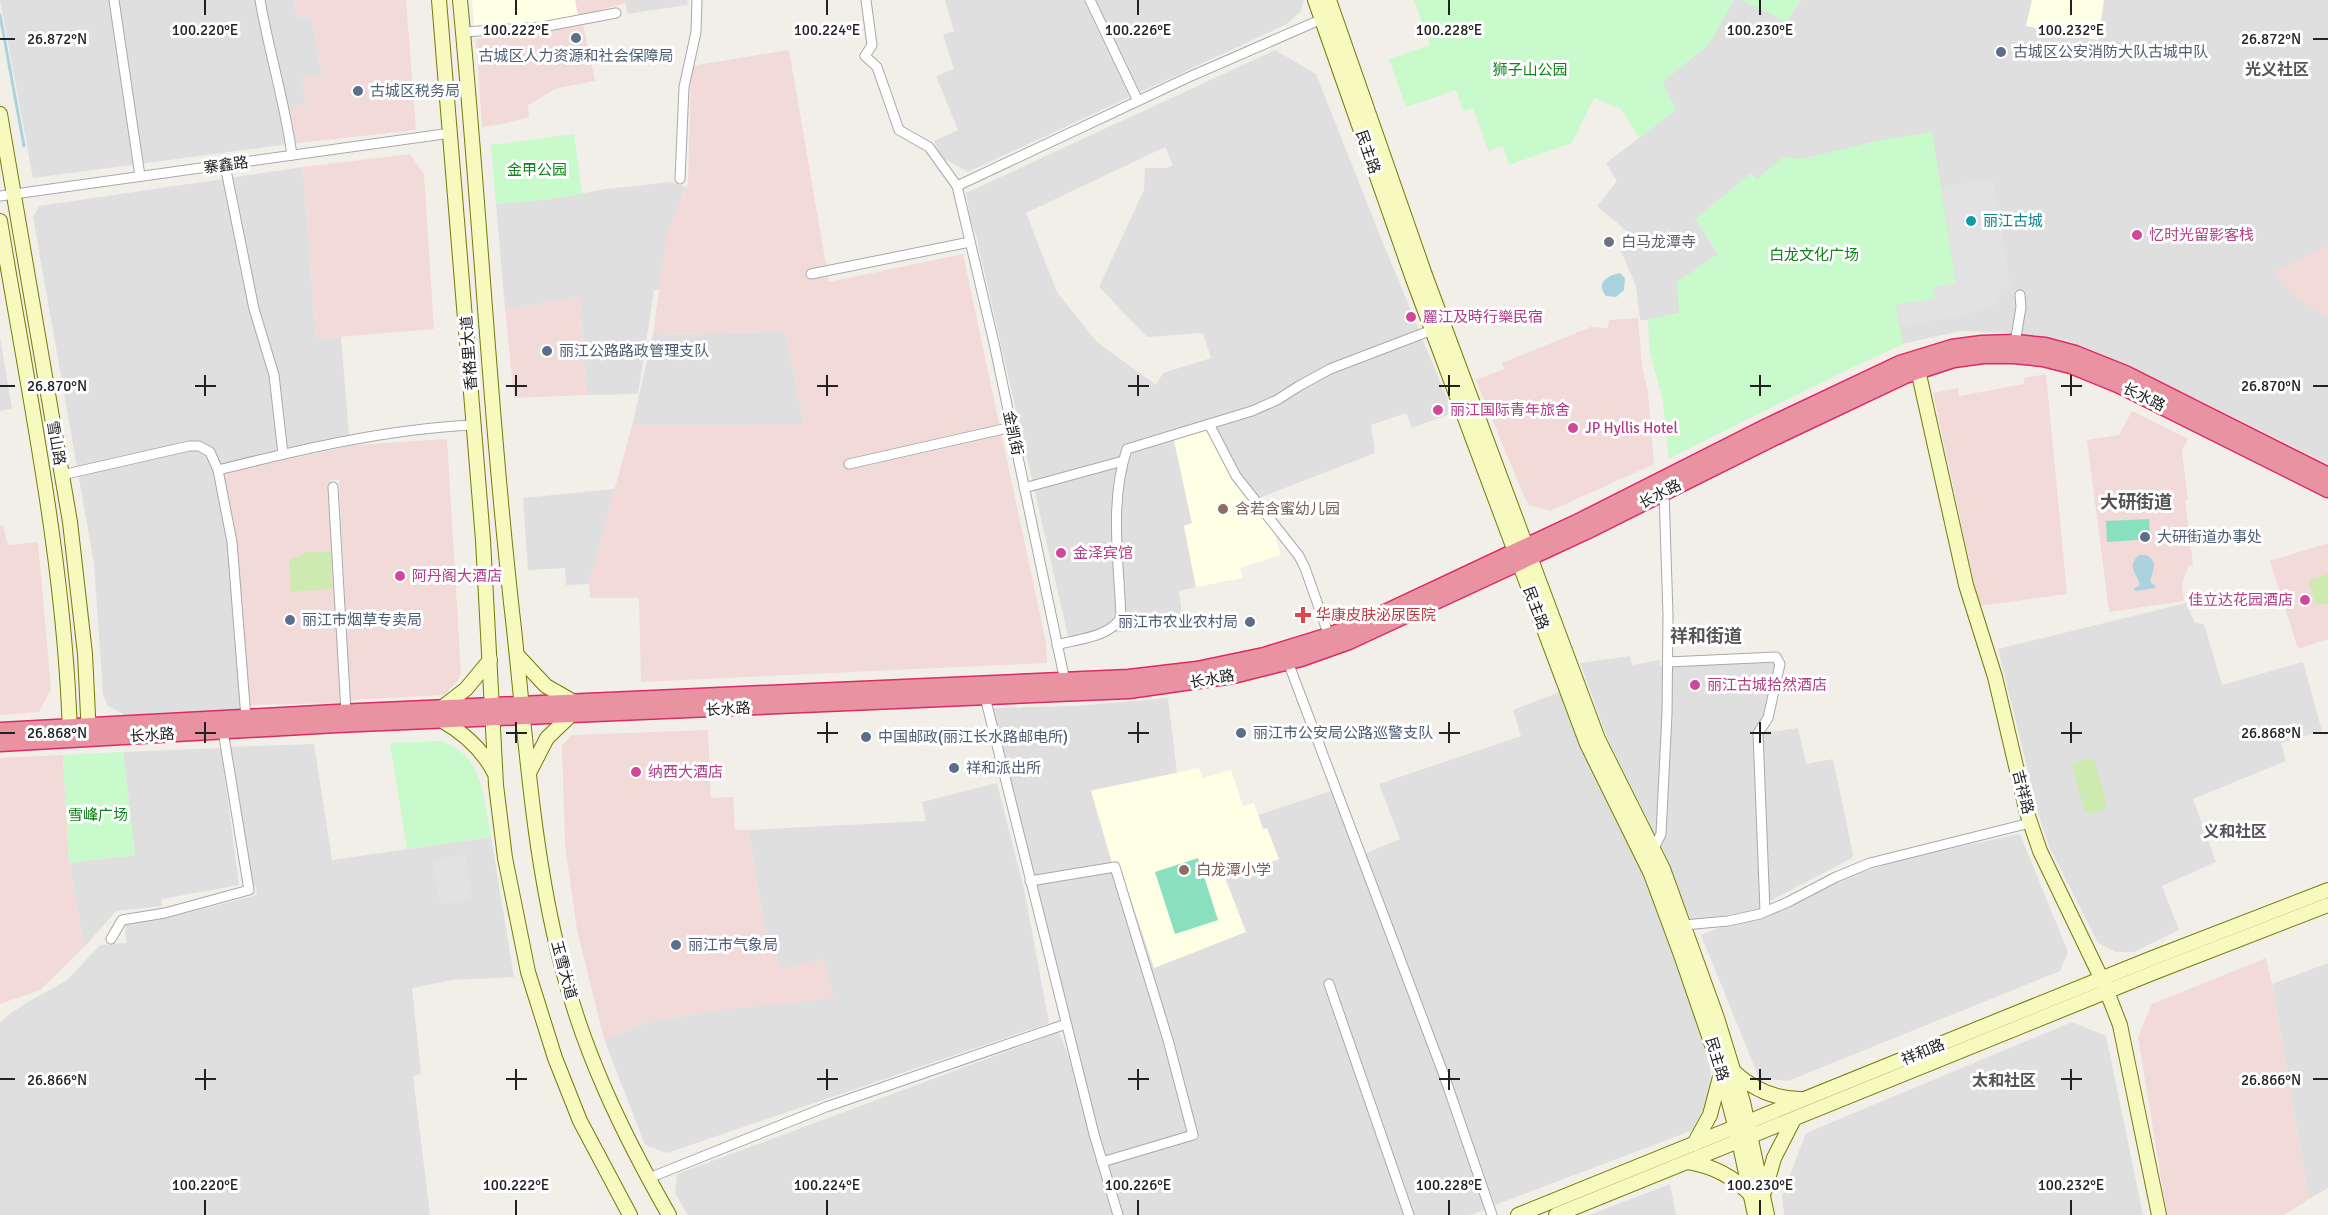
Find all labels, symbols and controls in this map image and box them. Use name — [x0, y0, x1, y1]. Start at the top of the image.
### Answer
text: 100.220°E — [172, 21, 238, 39]
text: 100.222°E — [483, 21, 549, 39]
text: 100.224°E — [794, 21, 860, 39]
text: 100.226°E — [1105, 21, 1171, 39]
text: 100.228°E — [1416, 21, 1482, 39]
text: 100.230°E — [1727, 21, 1793, 39]
text: 100.232°E — [2038, 21, 2104, 39]
text: 26.872°N — [27, 30, 87, 48]
text: 26.872°N — [2241, 30, 2301, 48]
marker: 古城区人力资源和社会保障局 — [569, 31, 583, 45]
place label: 古城区公安消防大队古城中队 — [2013, 43, 2208, 61]
marker: 古城区公安消防大队古城中队 — [1994, 45, 2008, 59]
place label: 古城区人力资源和社会保障局 — [478, 47, 674, 65]
district label: 光义社区 — [2245, 60, 2309, 80]
park label: 狮子山公园 — [1492, 61, 1568, 79]
place label: 古城区税务局 — [370, 82, 460, 100]
marker: 古城区税务局 — [351, 84, 365, 98]
street label: 民主路 — [1352, 128, 1384, 176]
street label: 寨鑫路 — [202, 153, 250, 177]
park label: 金甲公园 — [507, 161, 567, 179]
place label: 丽江古城 — [1983, 212, 2043, 230]
marker: 丽江古城 — [1964, 214, 1978, 228]
place label: 忆时光留影客栈 — [2149, 226, 2254, 244]
marker: 忆时光留影客栈 — [2130, 228, 2144, 242]
place label: 白马龙潭寺 — [1621, 233, 1696, 251]
marker: 白马龙潭寺 — [1602, 235, 1616, 249]
park label: 白龙文化广场 — [1769, 246, 1859, 264]
place label: 麗江及時行樂民宿 — [1423, 308, 1543, 326]
marker: 麗江及時行樂民宿 — [1404, 310, 1418, 324]
street label: 香格里大道 — [457, 315, 481, 391]
place label: 丽江公路路政管理支队 — [559, 342, 709, 360]
marker: 丽江公路路政管理支队 — [540, 344, 554, 358]
text: 26.870°N — [27, 377, 87, 395]
text: 26.870°N — [2241, 377, 2301, 395]
street label: 长水路 — [2120, 379, 2168, 415]
place label: 丽江国际青年旅舍 — [1450, 401, 1570, 419]
marker: 丽江国际青年旅舍 — [1431, 403, 1445, 417]
street label: 金凯街 — [1000, 409, 1026, 457]
street label: 雪山路 — [43, 419, 69, 467]
place label: JP Hyllis Hotel — [1585, 419, 1678, 437]
marker: JP Hyllis Hotel — [1566, 421, 1580, 435]
street label: 长水路 — [1636, 476, 1684, 512]
district label: 大研街道 — [2100, 491, 2172, 513]
place label: 含若含蜜幼儿园 — [1235, 500, 1340, 518]
marker: 含若含蜜幼儿园 — [1216, 502, 1230, 516]
place label: 大研街道办事处 — [2157, 528, 2262, 546]
marker: 大研街道办事处 — [2138, 530, 2152, 544]
place label: 金泽宾馆 — [1073, 544, 1133, 562]
marker: 金泽宾馆 — [1054, 546, 1068, 560]
place label: 阿丹阁大酒店 — [412, 567, 502, 585]
marker: 阿丹阁大酒店 — [393, 569, 407, 583]
street label: 民主路 — [1520, 584, 1552, 632]
place label: 佳立达花园酒店 — [2188, 591, 2293, 609]
marker: 佳立达花园酒店 — [2298, 593, 2312, 607]
marker: 华康皮肤泌尿医院 — [1294, 606, 1312, 624]
place label: 华康皮肤泌尿医院 — [1316, 606, 1436, 624]
place label: 丽江市烟草专卖局 — [302, 611, 422, 629]
marker: 丽江市烟草专卖局 — [283, 613, 297, 627]
place label: 丽江市农业农村局 — [1118, 613, 1238, 631]
marker: 丽江市农业农村局 — [1243, 615, 1257, 629]
district label: 祥和街道 — [1670, 625, 1742, 647]
street label: 长水路 — [1188, 666, 1236, 692]
place label: 丽江古城拾然酒店 — [1707, 676, 1827, 694]
marker: 丽江古城拾然酒店 — [1688, 678, 1702, 692]
street label: 长水路 — [705, 699, 751, 719]
text: 26.868°N — [27, 724, 87, 742]
place label: 丽江市公安局公路巡警支队 — [1253, 724, 1433, 742]
text: 26.868°N — [2241, 724, 2301, 742]
street label: 长水路 — [129, 725, 175, 745]
marker: 丽江市公安局公路巡警支队 — [1234, 726, 1248, 740]
place label: 中国邮政(丽江长水路邮电所) — [878, 728, 1068, 746]
marker: 中国邮政(丽江长水路邮电所) — [859, 730, 873, 744]
place label: 祥和派出所 — [966, 759, 1041, 777]
marker: 祥和派出所 — [947, 761, 961, 775]
place label: 纳西大酒店 — [648, 763, 723, 781]
marker: 纳西大酒店 — [629, 765, 643, 779]
street label: 吉祥路 — [2009, 768, 2037, 816]
park label: 雪峰广场 — [68, 806, 128, 824]
district label: 义和社区 — [2203, 822, 2267, 842]
place label: 白龙潭小学 — [1196, 861, 1271, 879]
marker: 白龙潭小学 — [1177, 863, 1191, 877]
place label: 丽江市气象局 — [688, 936, 778, 954]
marker: 丽江市气象局 — [669, 938, 683, 952]
street label: 玉雪大道 — [548, 939, 580, 1001]
street label: 民主路 — [1702, 1035, 1732, 1083]
street label: 祥和路 — [1899, 1035, 1947, 1069]
text: 26.866°N — [27, 1071, 87, 1089]
district label: 太和社区 — [1972, 1071, 2036, 1091]
text: 26.866°N — [2241, 1071, 2301, 1089]
text: 100.220°E — [172, 1176, 238, 1194]
text: 100.222°E — [483, 1176, 549, 1194]
text: 100.224°E — [794, 1176, 860, 1194]
text: 100.226°E — [1105, 1176, 1171, 1194]
text: 100.228°E — [1416, 1176, 1482, 1194]
text: 100.230°E — [1727, 1176, 1793, 1194]
text: 100.232°E — [2038, 1176, 2104, 1194]

